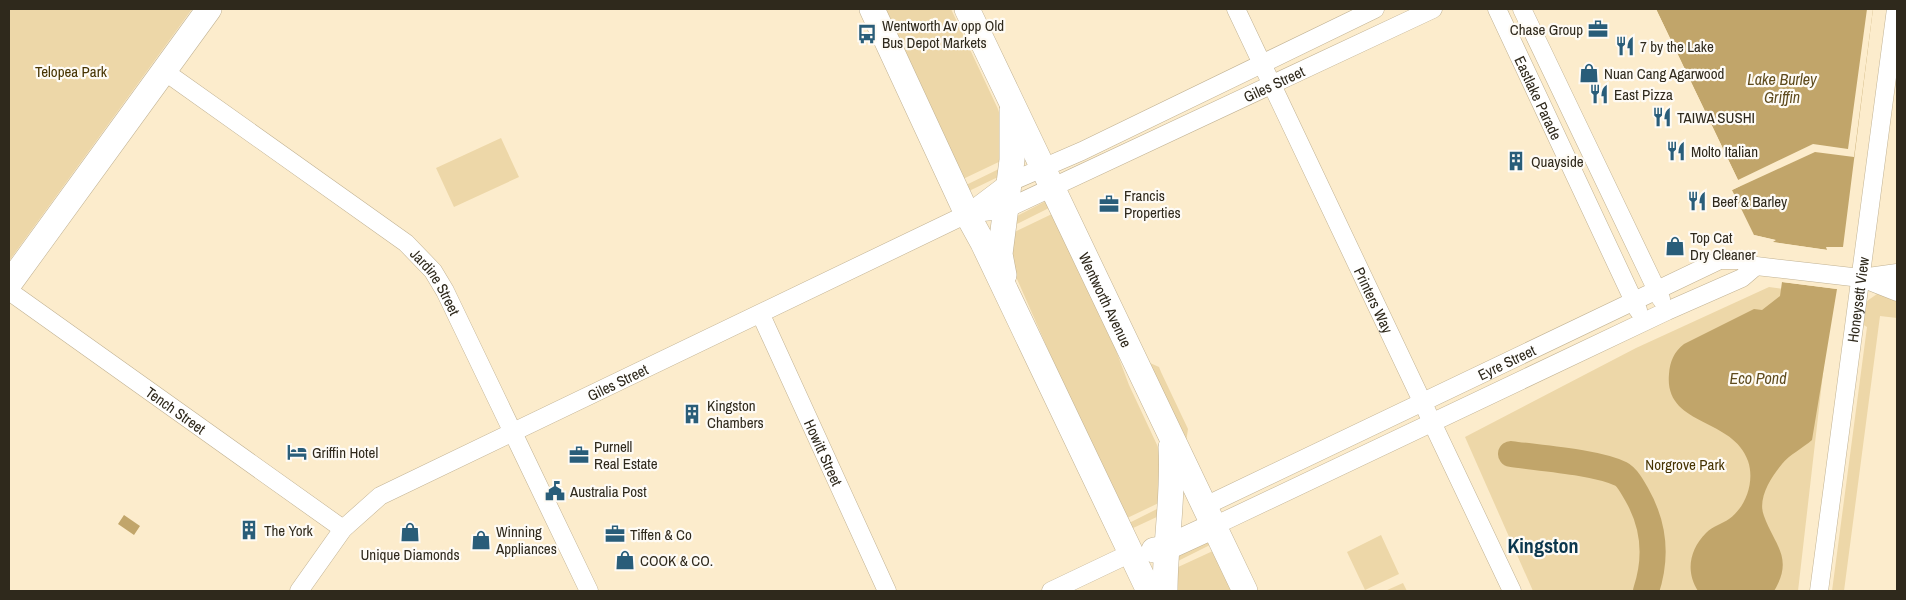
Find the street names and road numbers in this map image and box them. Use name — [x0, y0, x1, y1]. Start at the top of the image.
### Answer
street label: Eastlake Parade — [1510, 52, 1567, 143]
street label: Giles Street — [1240, 60, 1308, 107]
street label: Jardine Street — [406, 243, 466, 319]
street label: Wentworth Avenue — [1074, 249, 1138, 351]
street label: Honeysett View — [1842, 255, 1874, 344]
street label: Printers Way — [1349, 263, 1399, 337]
street label: Eyre Street — [1474, 339, 1539, 385]
street label: Giles Street — [584, 358, 652, 405]
street label: Tench Street — [142, 381, 211, 439]
street label: Howitt Street — [799, 416, 848, 490]

